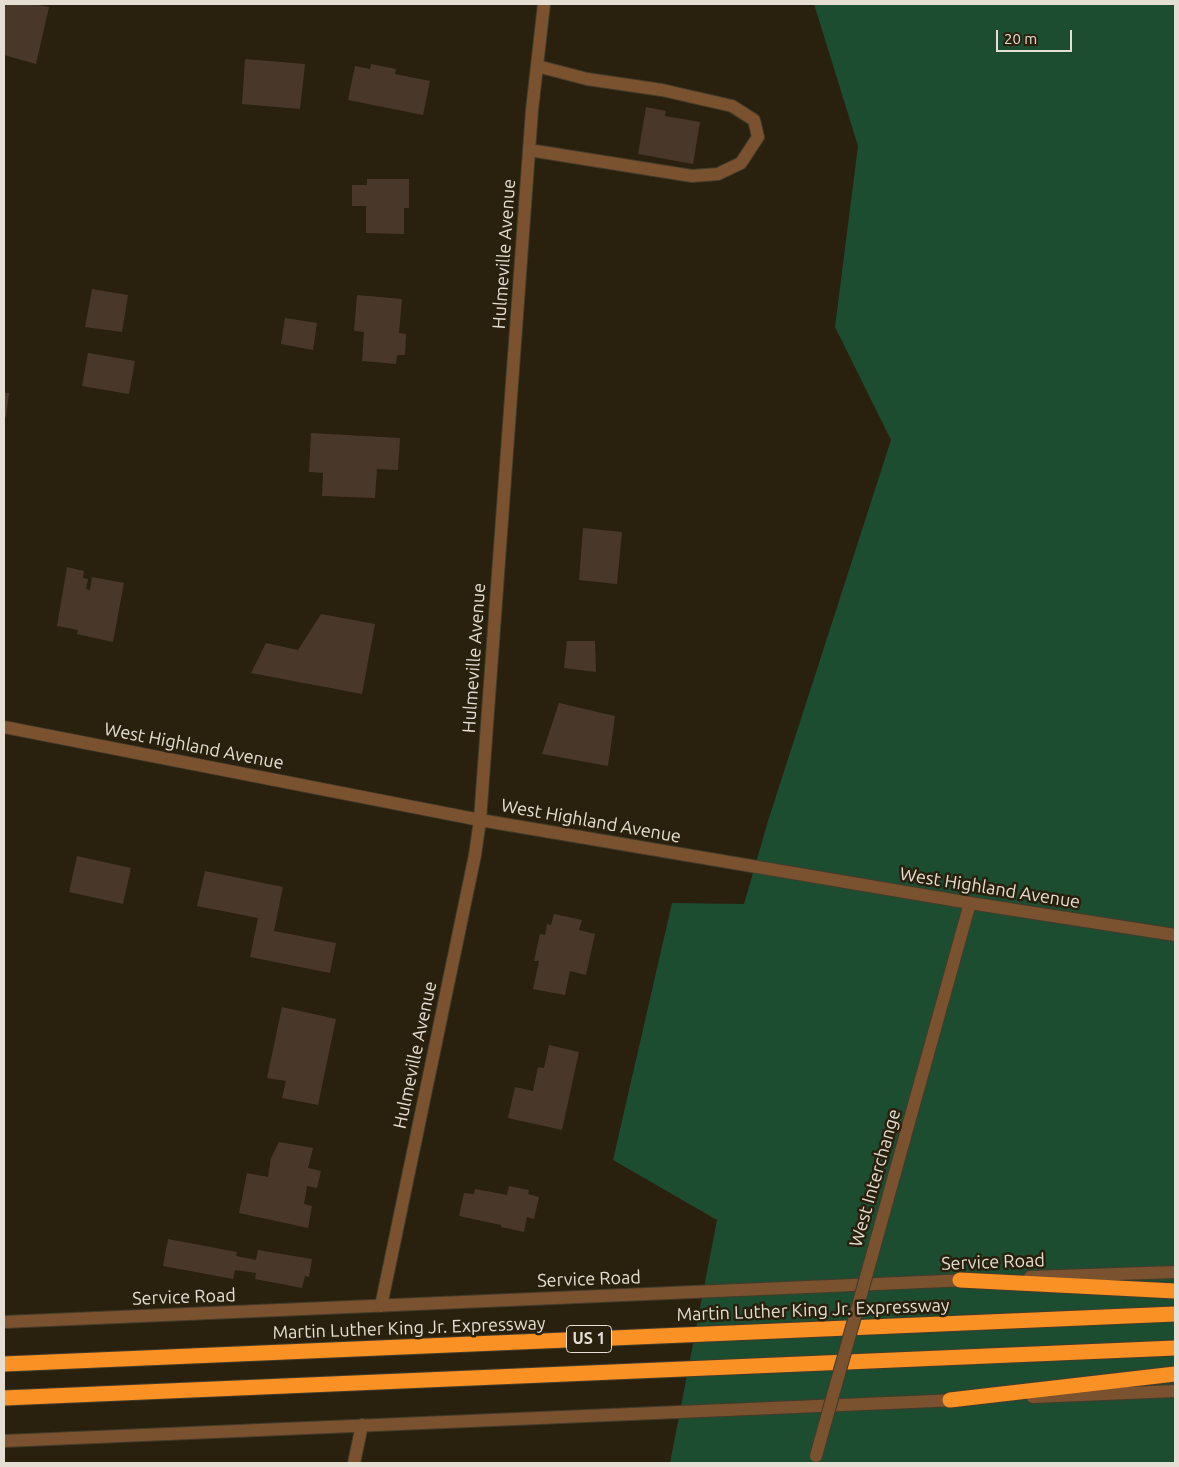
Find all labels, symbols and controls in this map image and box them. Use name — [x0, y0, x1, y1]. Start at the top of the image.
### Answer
scale bar — [999, 20, 1075, 52]
text: 20 m — [1004, 30, 1037, 47]
street label: Hulmeville Avenue — [488, 178, 520, 330]
street label: Hulmeville Avenue — [458, 582, 490, 734]
street label: West Highland Avenue — [102, 718, 286, 774]
street label: West Highland Avenue — [499, 795, 683, 847]
street label: West Highland Avenue — [898, 863, 1082, 913]
street label: Hulmeville Avenue — [389, 979, 441, 1131]
street label: West Interchange — [845, 1107, 905, 1249]
street label: Service Road — [941, 1249, 1045, 1275]
street label: Service Road — [537, 1266, 641, 1292]
street label: Service Road — [132, 1284, 236, 1310]
street label: Martin Luther King Jr. Expressway — [676, 1294, 950, 1326]
street label: Martin Luther King Jr. Expressway — [272, 1312, 546, 1344]
road number: US 1 — [566, 1326, 612, 1352]

